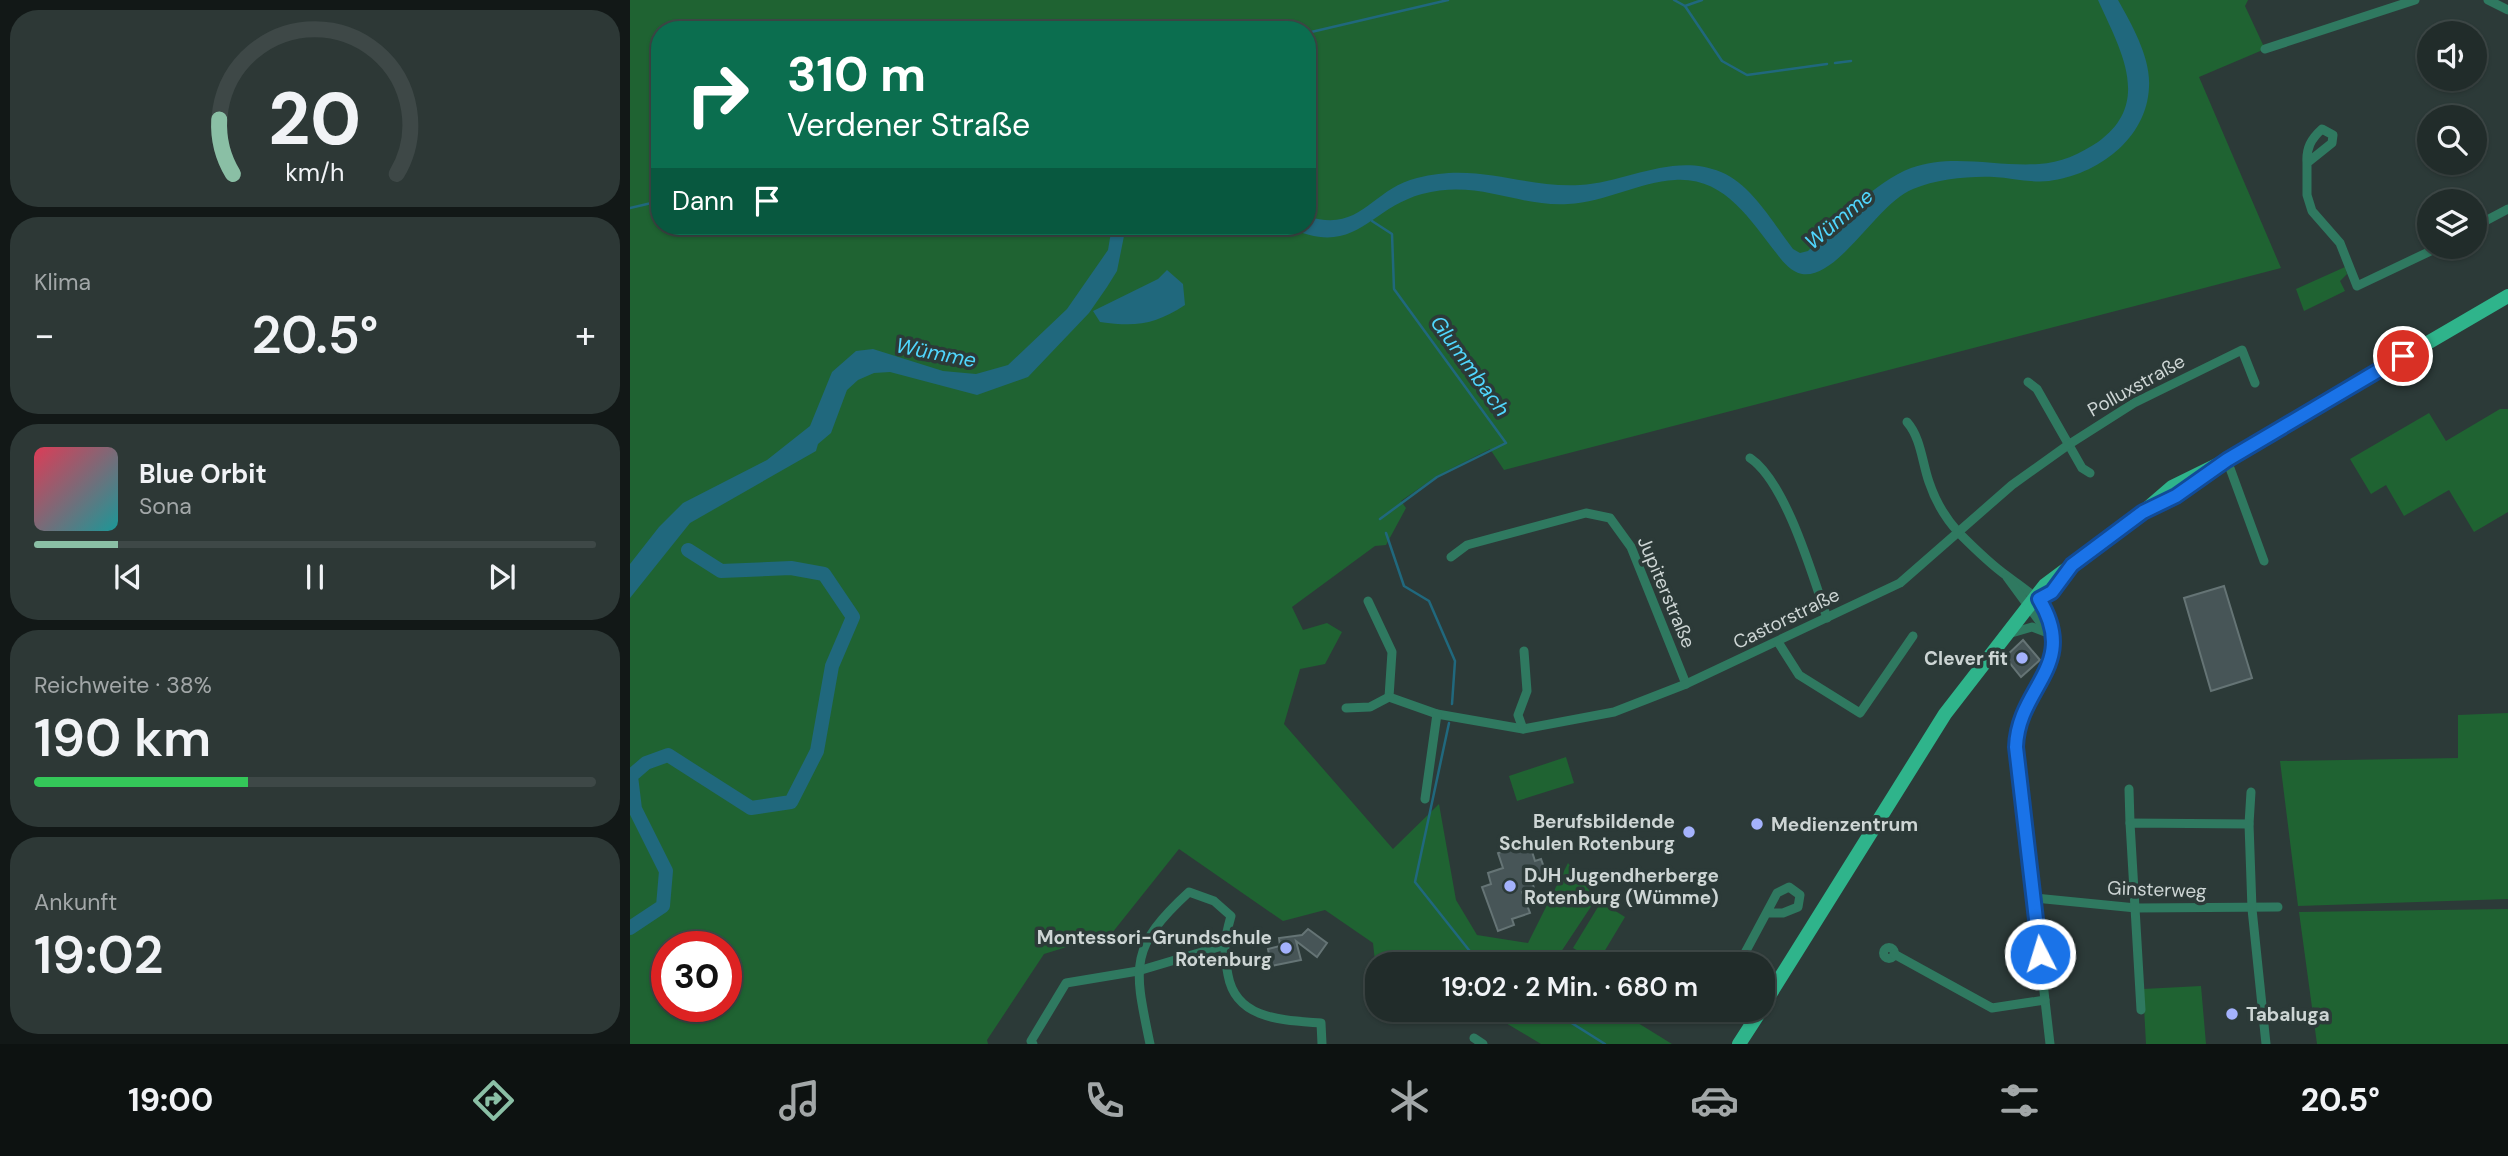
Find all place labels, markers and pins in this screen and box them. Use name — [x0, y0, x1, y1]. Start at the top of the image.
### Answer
pin — [2373, 326, 2433, 386]
place label: Clever fit — [1924, 646, 2008, 671]
marker: Clever fit — [2014, 650, 2030, 666]
place label: Berufsbildende Schulen Rotenburg — [1499, 809, 1675, 856]
place label: Medienzentrum — [1771, 812, 1918, 837]
marker: Medienzentrum — [1749, 816, 1765, 832]
marker: Berufsbildende Schulen Rotenburg — [1681, 824, 1697, 840]
place label: DJH Jugendherberge Rotenburg (Wümme) — [1524, 863, 1719, 910]
marker: DJH Jugendherberge Rotenburg (Wümme) — [1502, 878, 1518, 894]
place label: Montessori-Grundschule Rotenburg — [1037, 925, 1272, 972]
marker: Montessori-Grundschule Rotenburg — [1278, 940, 1294, 956]
place label: Tabaluga — [2246, 1002, 2330, 1027]
marker: Tabaluga — [2224, 1006, 2240, 1022]

